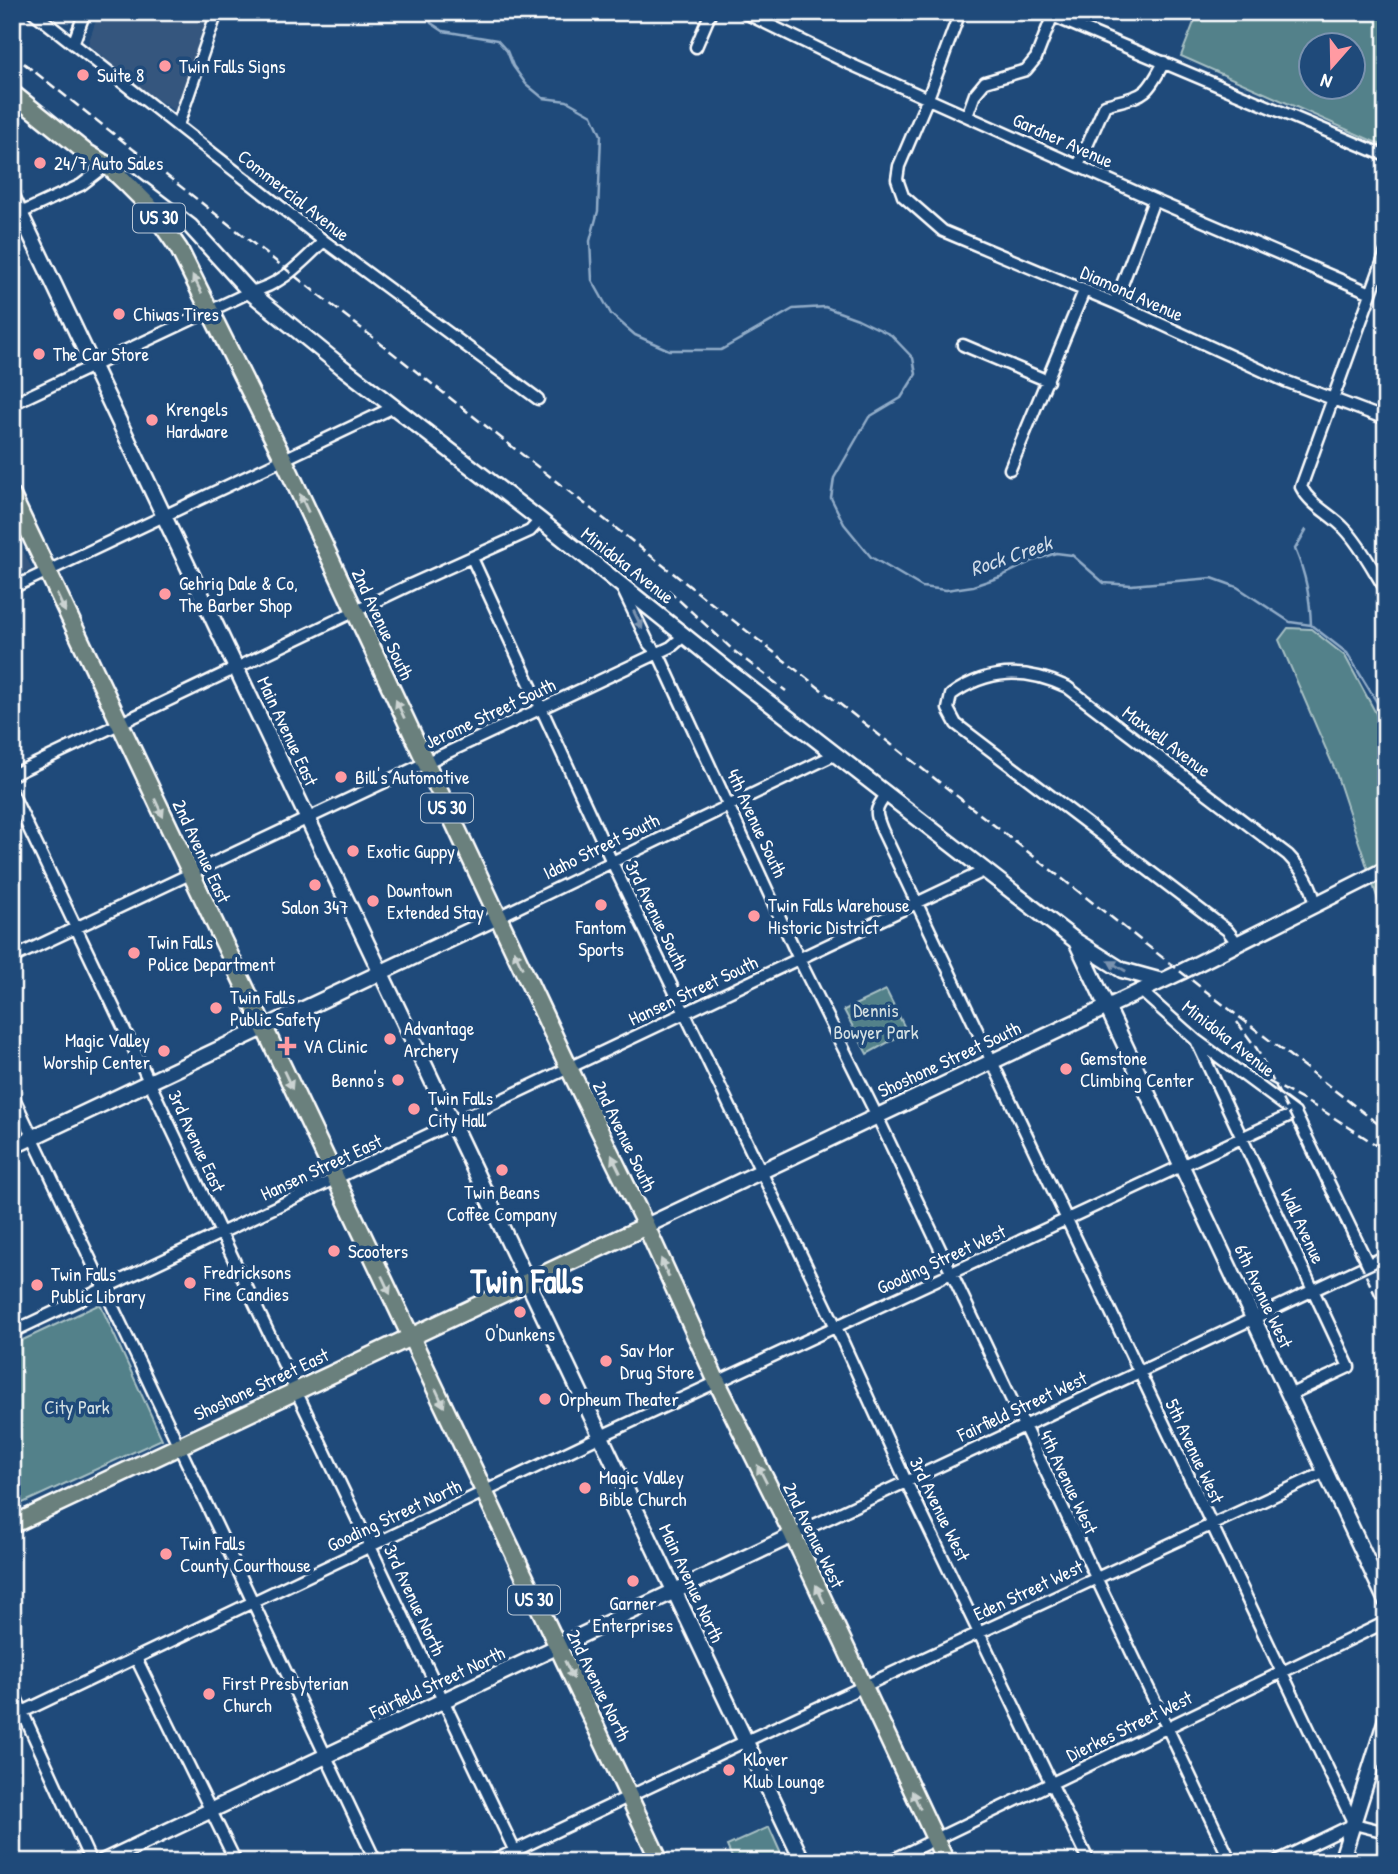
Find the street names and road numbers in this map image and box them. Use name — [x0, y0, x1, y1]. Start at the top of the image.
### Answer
street label: Gardner Avenue — [1009, 106, 1118, 174]
street label: Commercial Avenue — [233, 143, 356, 247]
road number: US 30 — [133, 204, 185, 232]
street label: Diamond Avenue — [1077, 259, 1188, 327]
street label: Minidoka Avenue — [576, 520, 680, 610]
street label: 2nd Avenue South — [346, 564, 420, 684]
street label: Jerome Street South — [420, 671, 560, 755]
street label: Main Avenue East — [251, 672, 325, 790]
street label: Maxwell Avenue — [1117, 699, 1217, 783]
street label: 4th Avenue South — [720, 764, 794, 882]
road number: US 30 — [421, 794, 473, 822]
street label: 2nd Avenue East — [167, 795, 238, 907]
street label: Idaho Street South — [538, 807, 664, 885]
street label: 3rd Avenue South — [619, 856, 695, 974]
street label: Hansen Street South — [624, 949, 762, 1031]
street label: Minidoka Avenue — [1177, 993, 1281, 1083]
street label: Shoshone Street South — [873, 1014, 1025, 1104]
street label: 2nd Avenue South — [587, 1076, 663, 1196]
street label: 3rd Avenue East — [162, 1086, 232, 1197]
street label: Hansen Street East — [256, 1127, 386, 1206]
street label: Wall Avenue — [1274, 1184, 1332, 1268]
street label: Gooding Street West — [872, 1218, 1010, 1300]
street label: 6th Avenue West — [1229, 1240, 1300, 1353]
street label: Shoshone Street East — [189, 1341, 333, 1427]
street label: Fairfield Street West — [952, 1364, 1091, 1448]
street label: 5th Avenue West — [1159, 1394, 1231, 1508]
street label: 4th Avenue West — [1034, 1426, 1105, 1539]
street label: 3rd Avenue West — [903, 1452, 977, 1566]
street label: Gooding Street North — [322, 1472, 466, 1558]
street label: 2nd Avenue West — [777, 1478, 851, 1593]
street label: Main Avenue North — [653, 1519, 731, 1647]
street label: 3rd Avenue North — [378, 1540, 452, 1660]
street label: Eden Street West — [969, 1553, 1087, 1627]
road number: US 30 — [508, 1586, 560, 1615]
street label: 2nd Avenue North — [561, 1625, 637, 1745]
street label: Fairfield Street North — [364, 1639, 509, 1725]
street label: Dierkes Street West — [1062, 1684, 1197, 1768]

